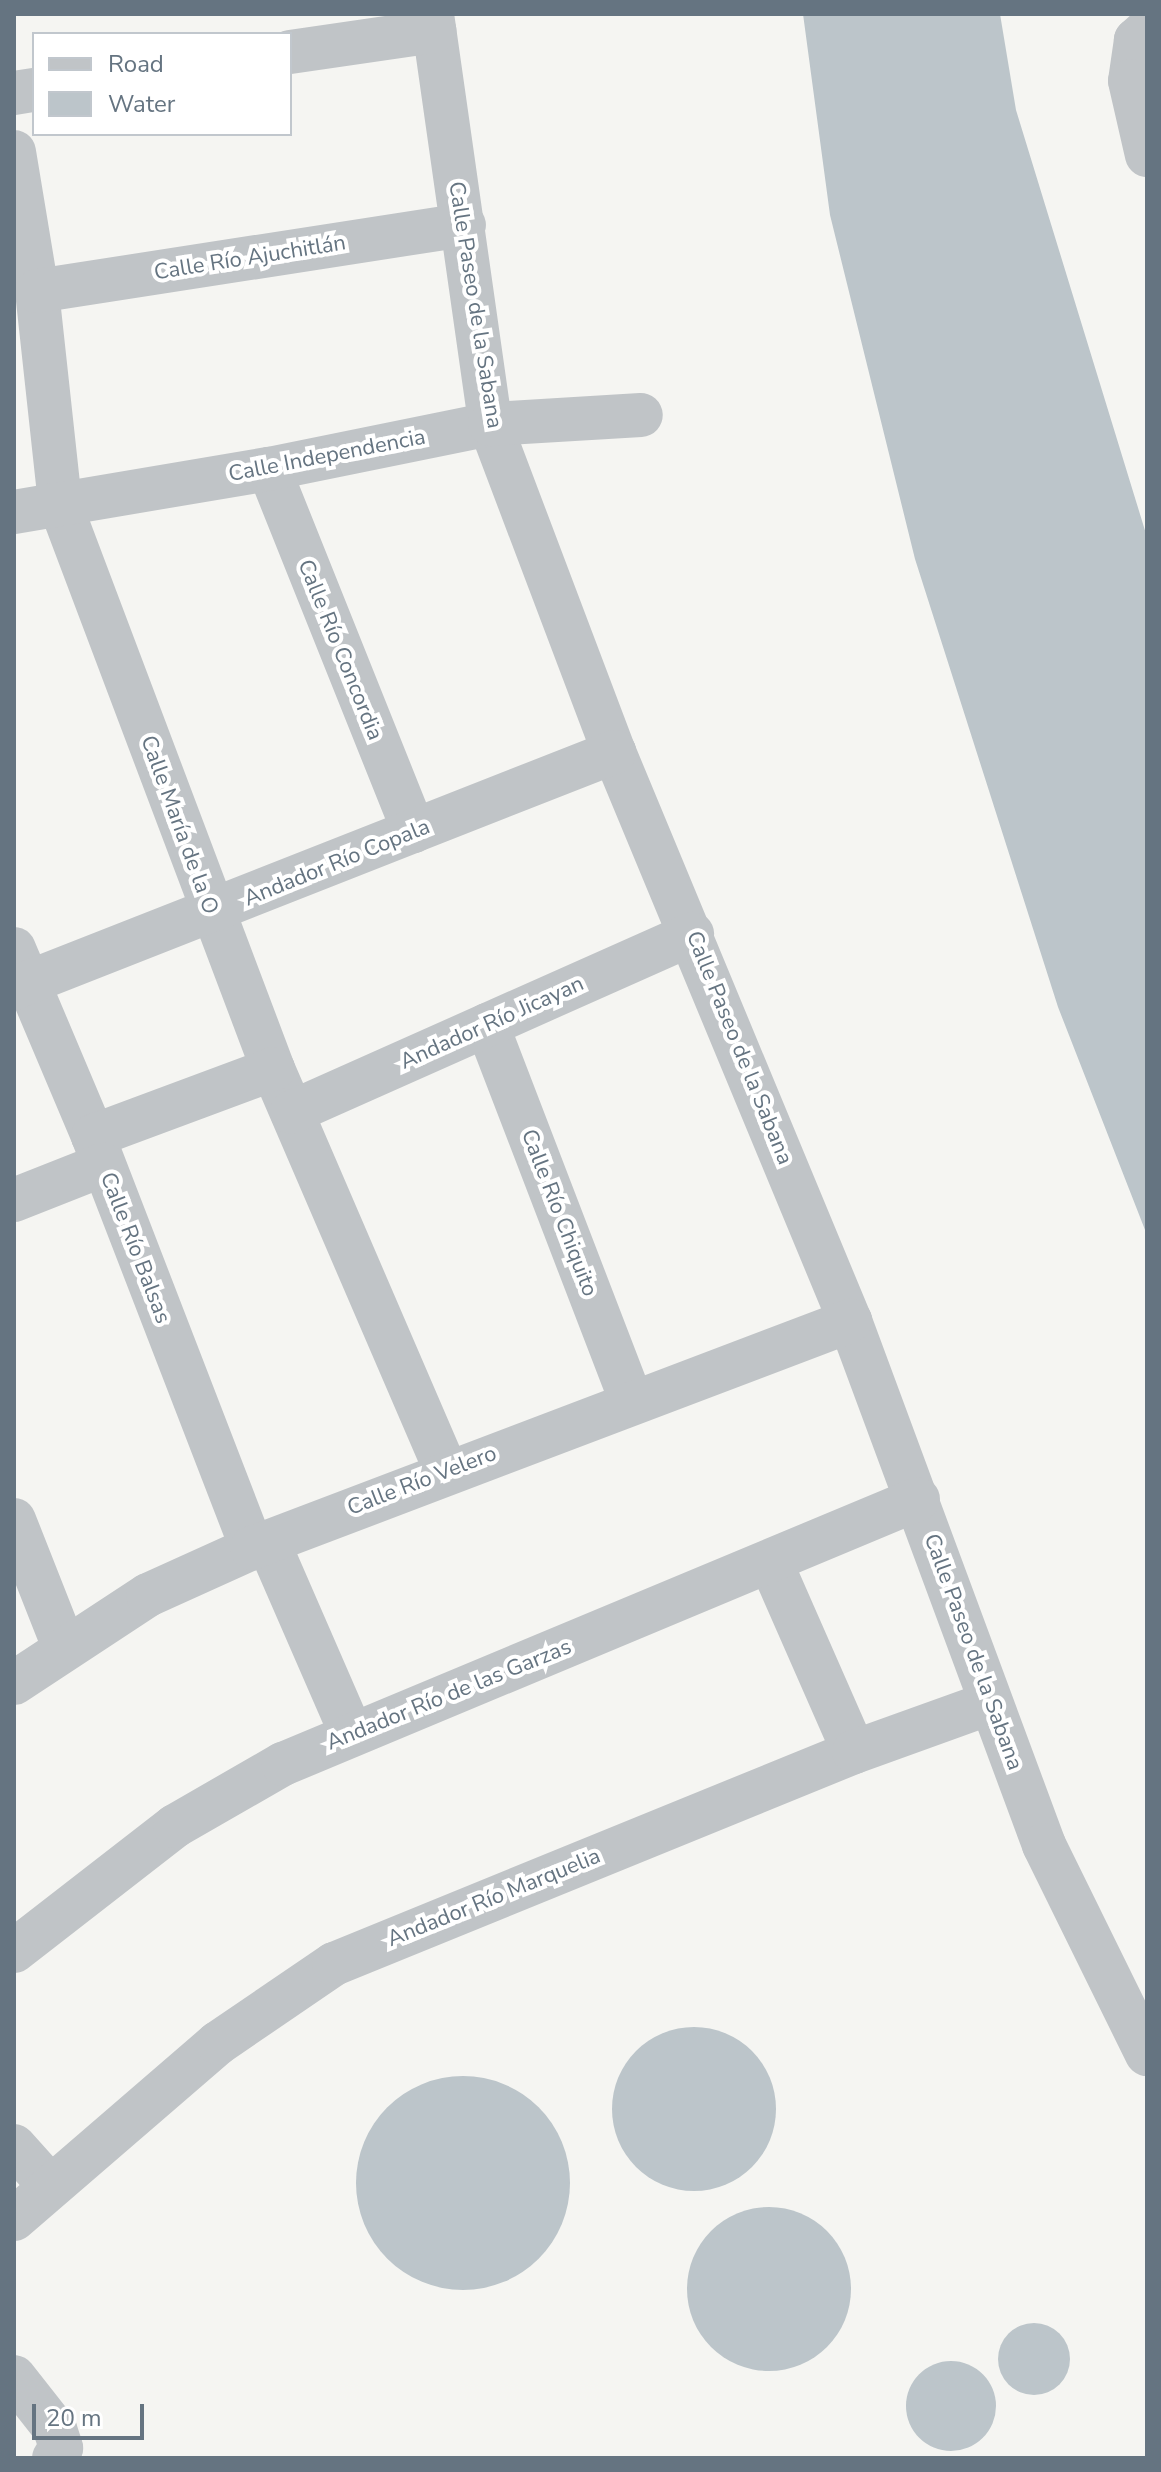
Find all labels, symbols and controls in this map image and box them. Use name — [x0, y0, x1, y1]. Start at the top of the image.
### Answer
legend — [32, 32, 292, 136]
text: Road — [108, 48, 164, 80]
text: Water — [108, 88, 175, 120]
street label: Calle Paseo de la Sabana — [442, 180, 508, 430]
street label: Calle Río Ajuchitlán — [152, 230, 348, 286]
street label: Calle Independencia — [226, 424, 428, 488]
street label: Calle Río Concordia — [292, 556, 388, 744]
street label: Calle María de la O — [134, 732, 224, 918]
street label: Andador Río Copala — [240, 814, 434, 912]
street label: Calle Paseo de la Sabana — [680, 927, 798, 1169]
street label: Andador Río Jicayan — [396, 971, 588, 1075]
street label: Calle Río Chiquito — [515, 1126, 603, 1300]
street label: Calle Río Balsas — [94, 1169, 176, 1327]
street label: Calle Río Velero — [344, 1440, 500, 1522]
street label: Calle Paseo de la Sabana — [918, 1530, 1028, 1774]
street label: Andador Río de las Garzas — [323, 1634, 575, 1756]
street label: Andador Río Marquelia — [384, 1843, 604, 1953]
scale bar — [36, 2388, 148, 2438]
text: 20 m — [46, 2402, 102, 2434]

